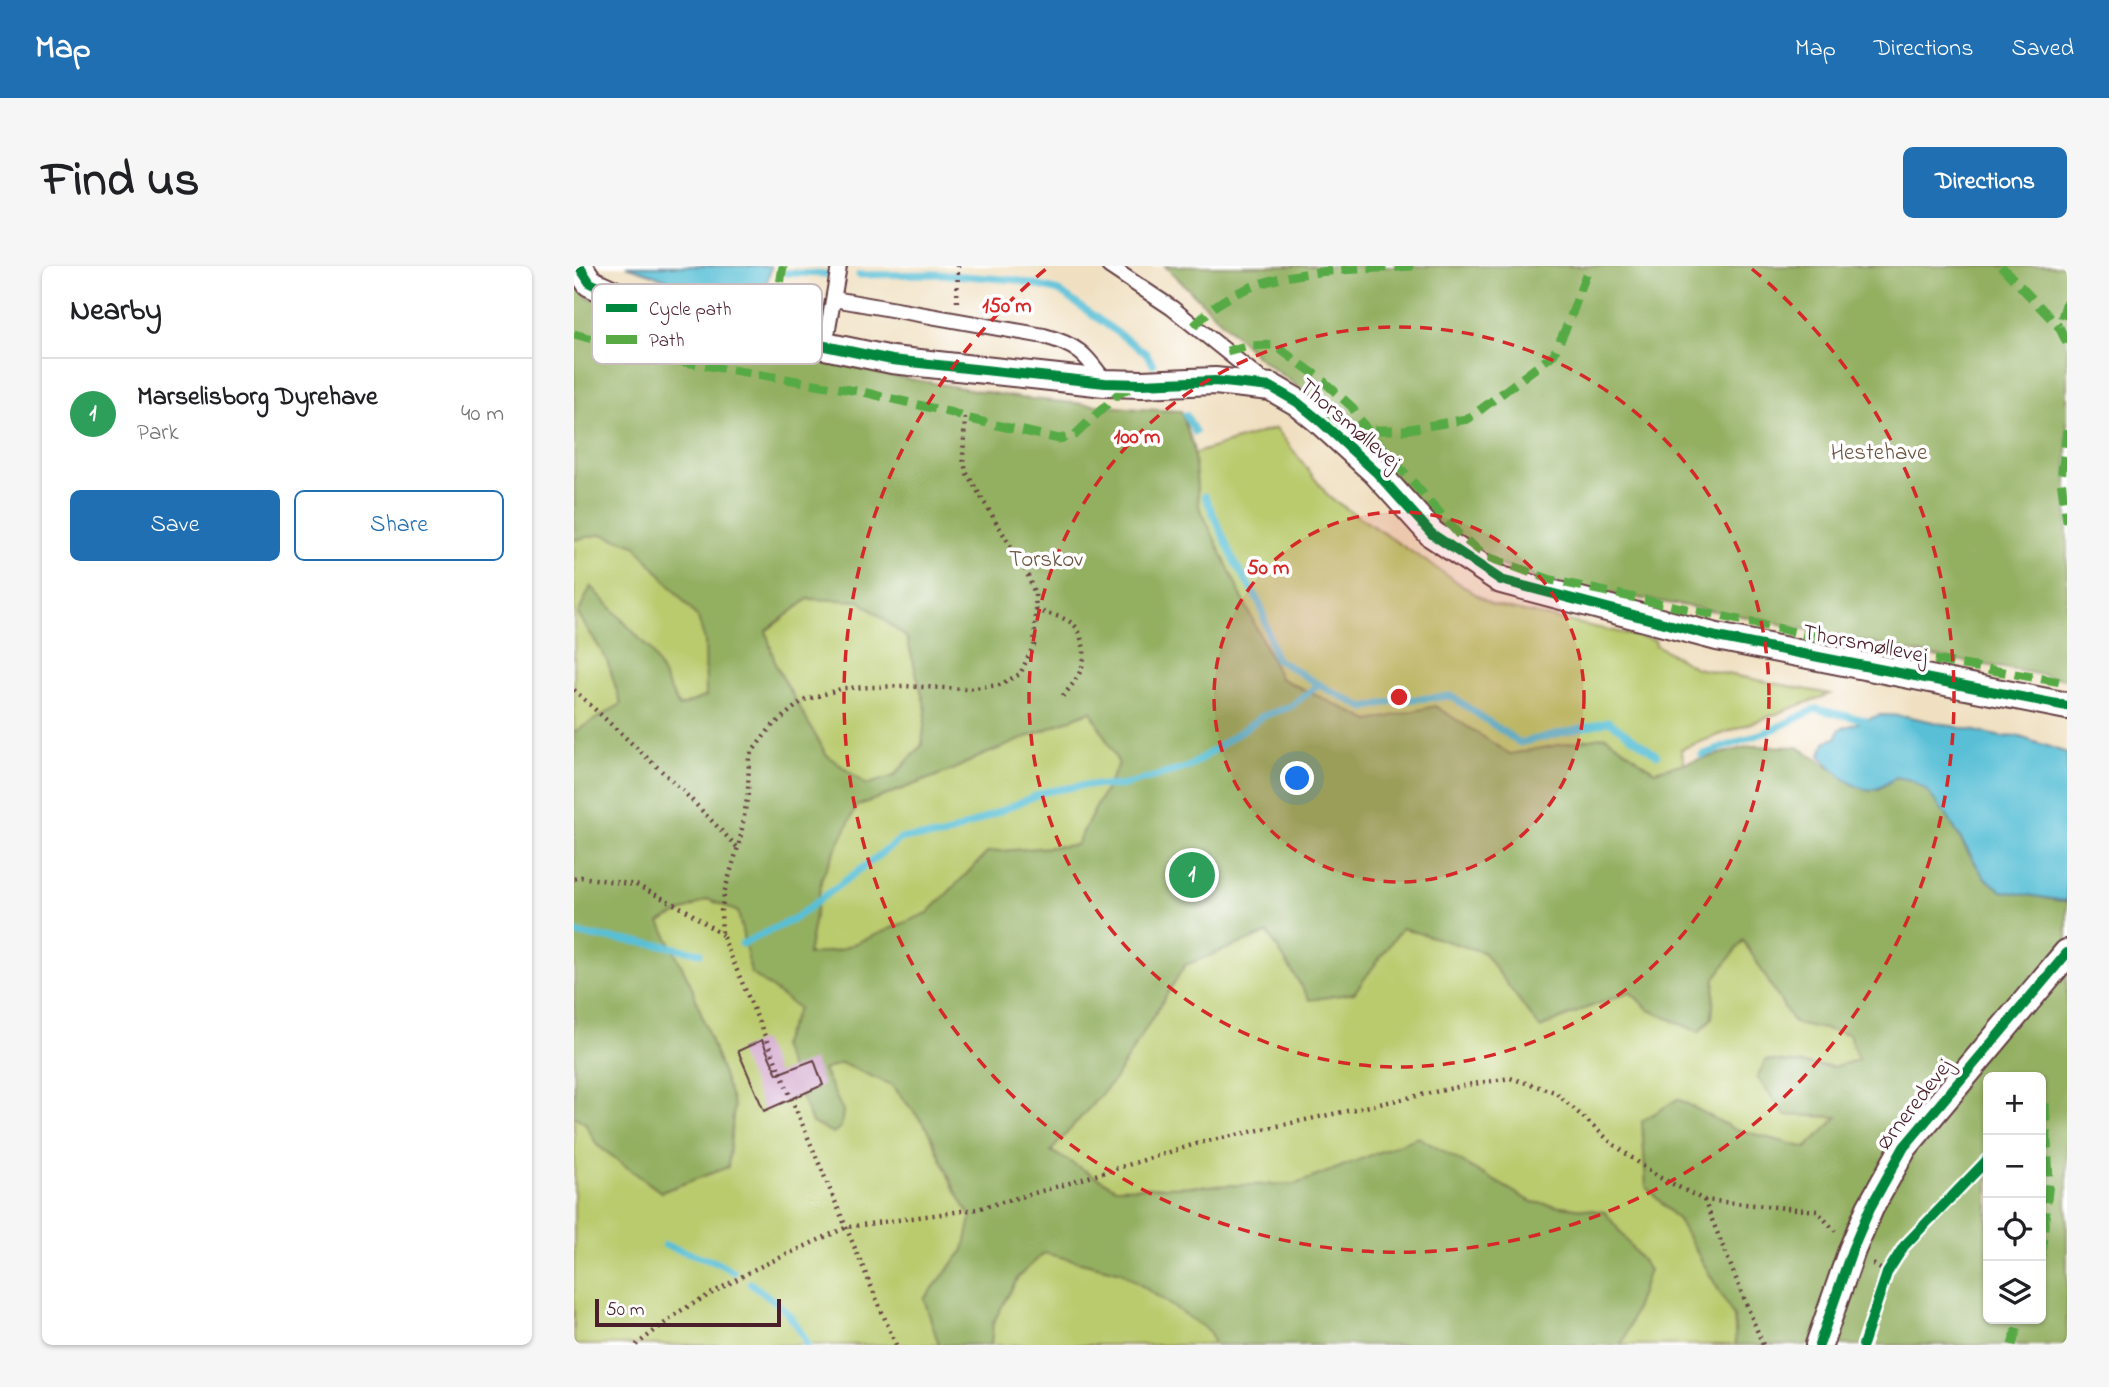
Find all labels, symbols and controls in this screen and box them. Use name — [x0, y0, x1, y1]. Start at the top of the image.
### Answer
text: Map — [35, 25, 91, 73]
text: Map — [1795, 32, 1836, 67]
text: Directions — [1874, 32, 1973, 67]
text: Saved — [2011, 32, 2074, 67]
text: Find us — [42, 146, 199, 218]
button: Directions — [1903, 147, 2067, 218]
legend — [592, 284, 822, 364]
text: Nearby — [70, 290, 162, 334]
text: 150 m — [982, 292, 1032, 322]
text: Cycle path — [649, 297, 731, 325]
text: Path — [649, 328, 685, 355]
street label: Thorsmøllevej — [1290, 371, 1409, 480]
text: Marselisborg Dyrehave — [137, 379, 378, 417]
text: 1 — [89, 398, 97, 431]
text: 40 m — [461, 398, 504, 431]
text: Park — [137, 417, 179, 450]
text: 100 m — [1114, 423, 1160, 453]
park label: Hestehave — [1831, 437, 1928, 470]
button: Save — [70, 490, 280, 561]
button: Share — [294, 490, 504, 561]
park label: Torskov — [1009, 544, 1083, 577]
text: 50 m — [1247, 554, 1289, 584]
street label: Thorsmøllevej — [1800, 617, 1932, 674]
centre of rings — [1387, 685, 1411, 709]
your location — [1280, 761, 1314, 795]
pin: 1 — [1169, 849, 1215, 901]
street label: Ørneredevej — [1868, 1051, 1962, 1158]
map controls — [1983, 1072, 2046, 1324]
button: + — [1983, 1072, 2046, 1135]
button: − — [1983, 1135, 2046, 1198]
button: locate — [1983, 1198, 2046, 1261]
button: layers — [1983, 1261, 2046, 1324]
scale bar — [595, 1296, 780, 1328]
text: 50 m — [606, 1297, 645, 1324]

